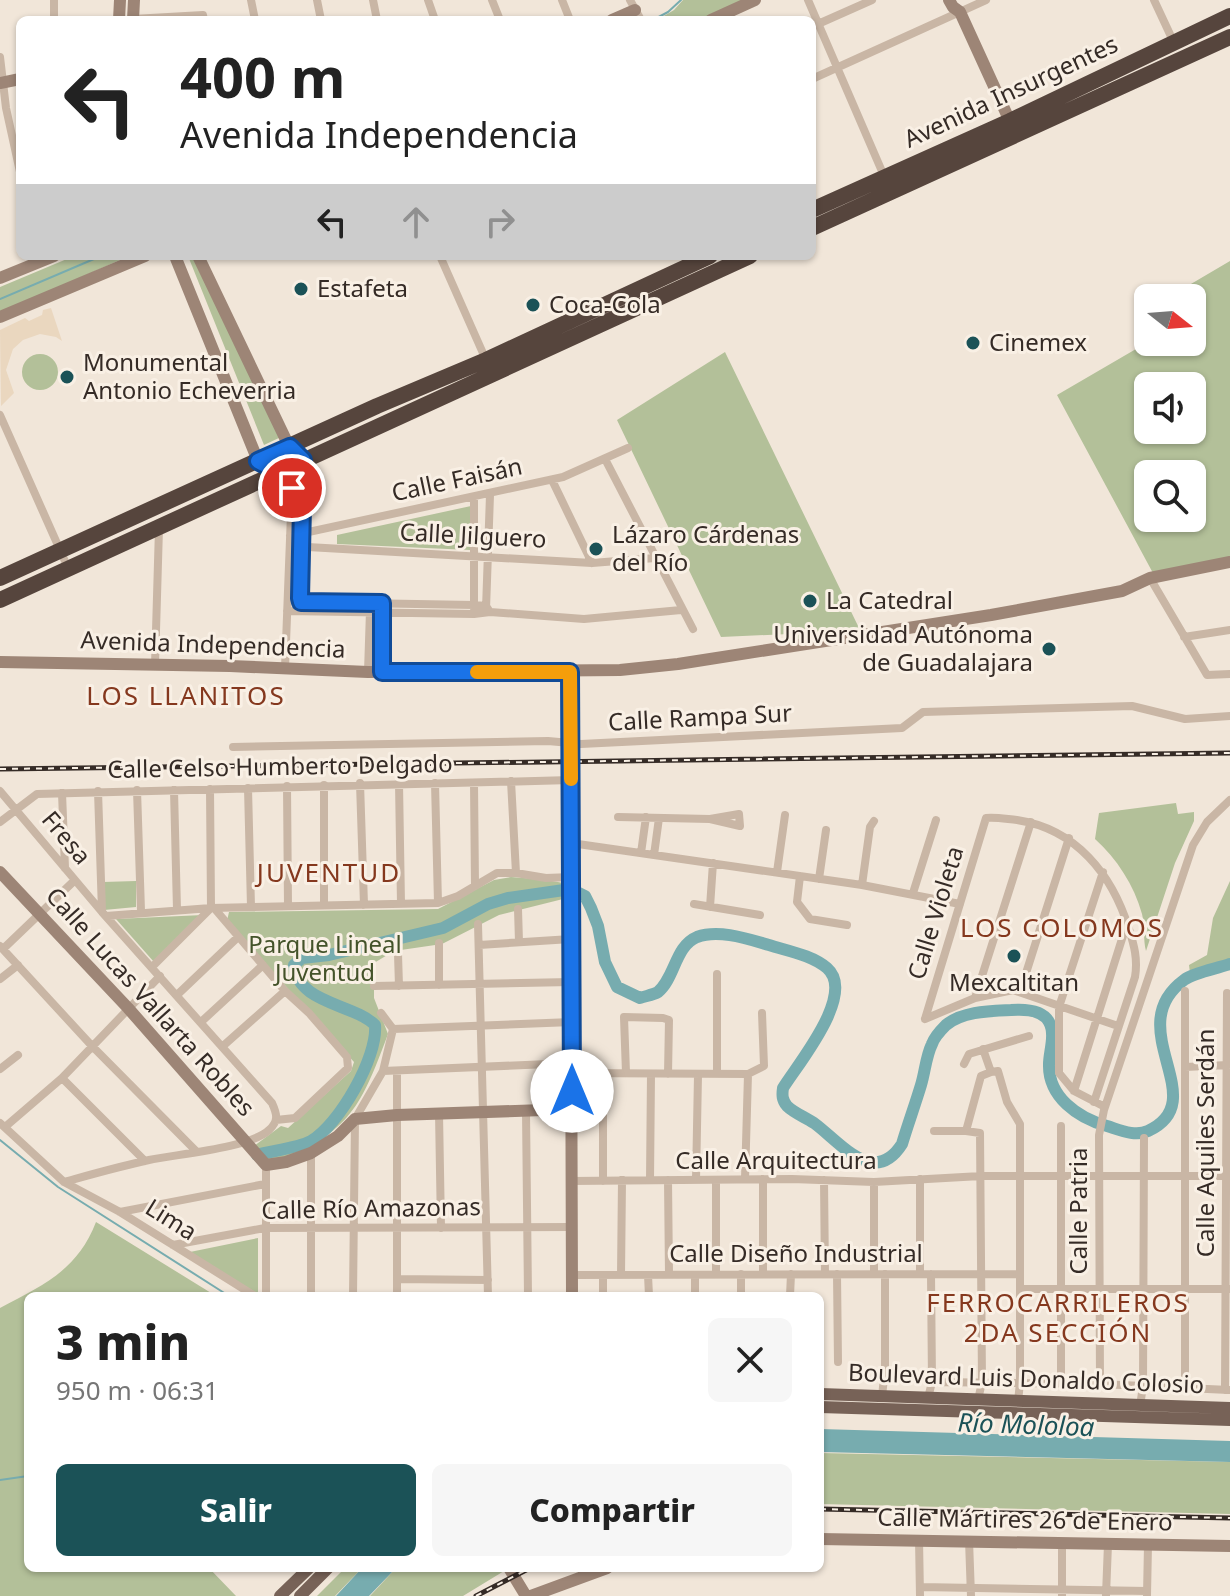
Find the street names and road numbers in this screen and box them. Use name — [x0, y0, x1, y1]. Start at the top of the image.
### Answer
street label: Avenida Insurgentes — [898, 27, 1123, 155]
street label: Calle Faisán — [388, 449, 525, 508]
street label: Calle Jilguero — [399, 514, 547, 555]
street label: Avenida Independencia — [80, 622, 346, 665]
street label: Calle Rampa Sur — [607, 695, 793, 738]
street label: Calle Celso Humberto Delgado — [107, 746, 453, 785]
street label: Fresa — [35, 803, 99, 871]
street label: Calle Violeta — [899, 842, 970, 983]
street label: Calle Lucas Vallarta Robles — [39, 879, 263, 1123]
street label: Calle Aquiles Serdán — [1188, 1029, 1221, 1257]
street label: Calle Arquitectura — [675, 1143, 877, 1176]
street label: Calle Patria — [1061, 1147, 1094, 1275]
street label: Calle Río Amazonas — [261, 1189, 481, 1226]
street label: Lima — [140, 1190, 204, 1247]
street label: Calle Diseño Industrial — [669, 1236, 923, 1269]
street label: Boulevard Luis Donaldo Colosio — [847, 1355, 1205, 1400]
street label: Calle Mártires 26 de Enero — [877, 1499, 1173, 1538]

